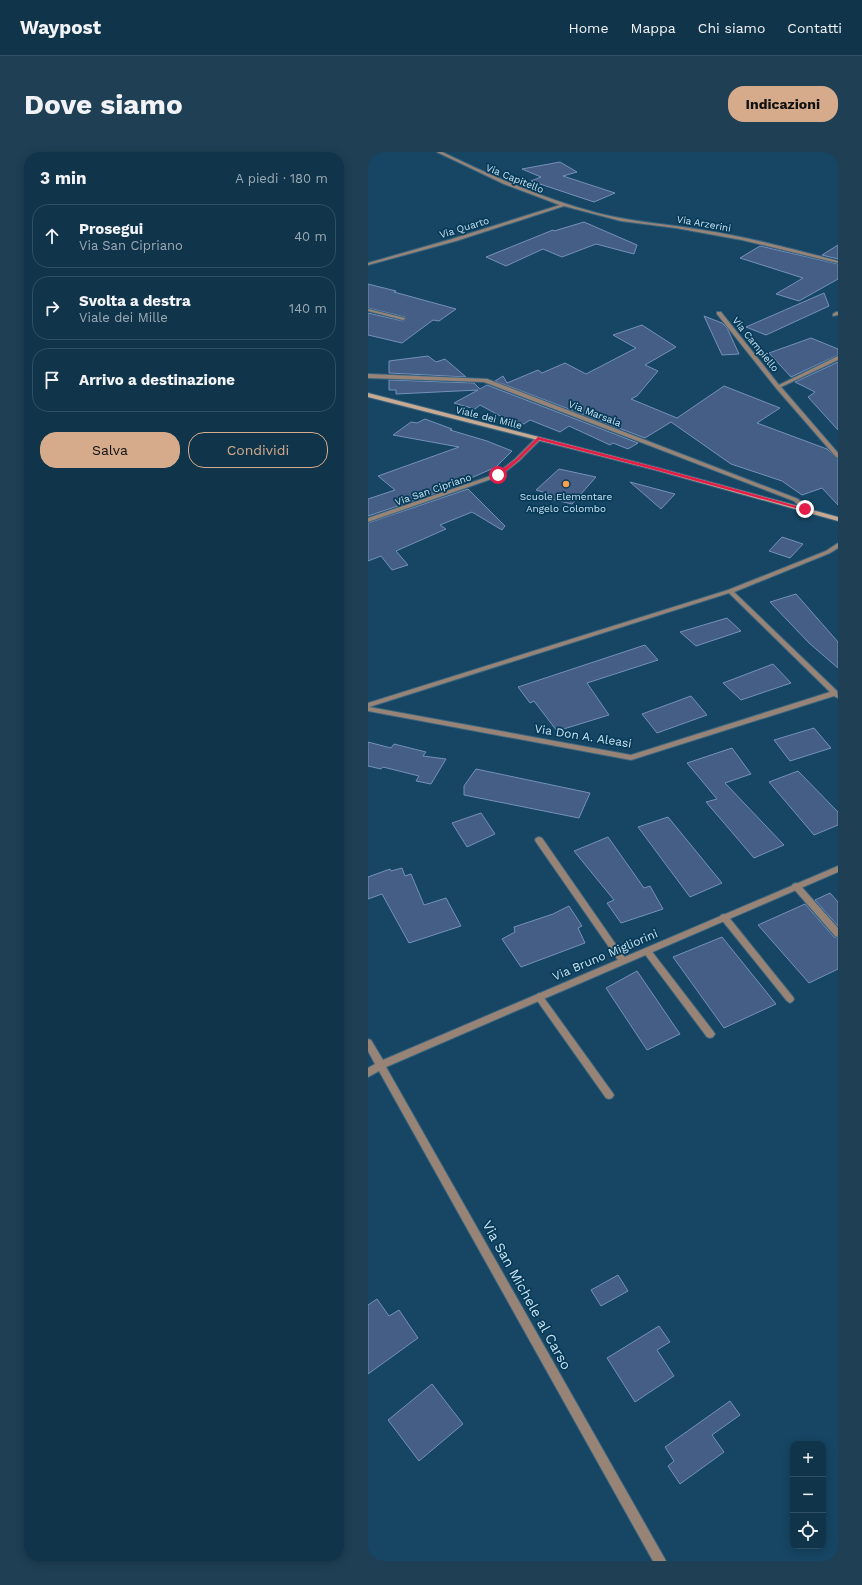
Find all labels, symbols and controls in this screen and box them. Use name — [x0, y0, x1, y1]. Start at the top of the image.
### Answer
text: Waypost — [20, 16, 101, 39]
text: Home — [569, 20, 609, 36]
text: Mappa — [631, 20, 676, 36]
text: Chi siamo — [698, 20, 765, 36]
text: Contatti — [787, 20, 842, 36]
button: Indicazioni — [728, 86, 838, 122]
text: Dove siamo — [24, 88, 183, 121]
street label: Via Capitello — [484, 162, 545, 195]
text: 3 min — [40, 168, 86, 188]
text: A piedi · 180 m — [235, 171, 328, 186]
street label: Via Arzerini — [676, 213, 732, 234]
street label: Via Quarto — [438, 215, 490, 240]
text: Prosegui — [79, 220, 143, 238]
icon: ahead — [41, 225, 63, 247]
text: 40 m — [294, 229, 327, 244]
text: Via San Cipriano — [79, 238, 183, 253]
text: Svolta a destra — [79, 292, 191, 310]
icon: right — [41, 297, 63, 319]
text: 140 m — [289, 301, 327, 316]
text: Viale dei Mille — [79, 310, 168, 325]
street label: Via Campiello — [730, 315, 781, 374]
icon: arrive — [41, 369, 63, 391]
text: Arrivo a destinazione — [79, 371, 235, 389]
street label: Via Marsala — [567, 398, 623, 429]
street label: Viale dei Mille — [454, 404, 524, 431]
button: Salva — [40, 432, 180, 468]
button: Condividi — [188, 432, 328, 468]
route start — [489, 466, 507, 484]
street label: Via San Cipriano — [394, 471, 473, 508]
marker: Scuole Elementare Angelo Colombo — [561, 479, 571, 489]
place label: Scuole Elementare Angelo Colombo — [520, 491, 613, 514]
route end — [796, 500, 814, 518]
street label: Via Don A. Aleasi — [533, 721, 633, 751]
street label: Via Bruno Migliorini — [550, 926, 660, 984]
street label: Via San Michele al Carso — [479, 1218, 575, 1372]
map controls — [790, 1441, 826, 1549]
button: + — [790, 1441, 826, 1477]
button: − — [790, 1477, 826, 1513]
button: locate — [790, 1513, 826, 1549]

